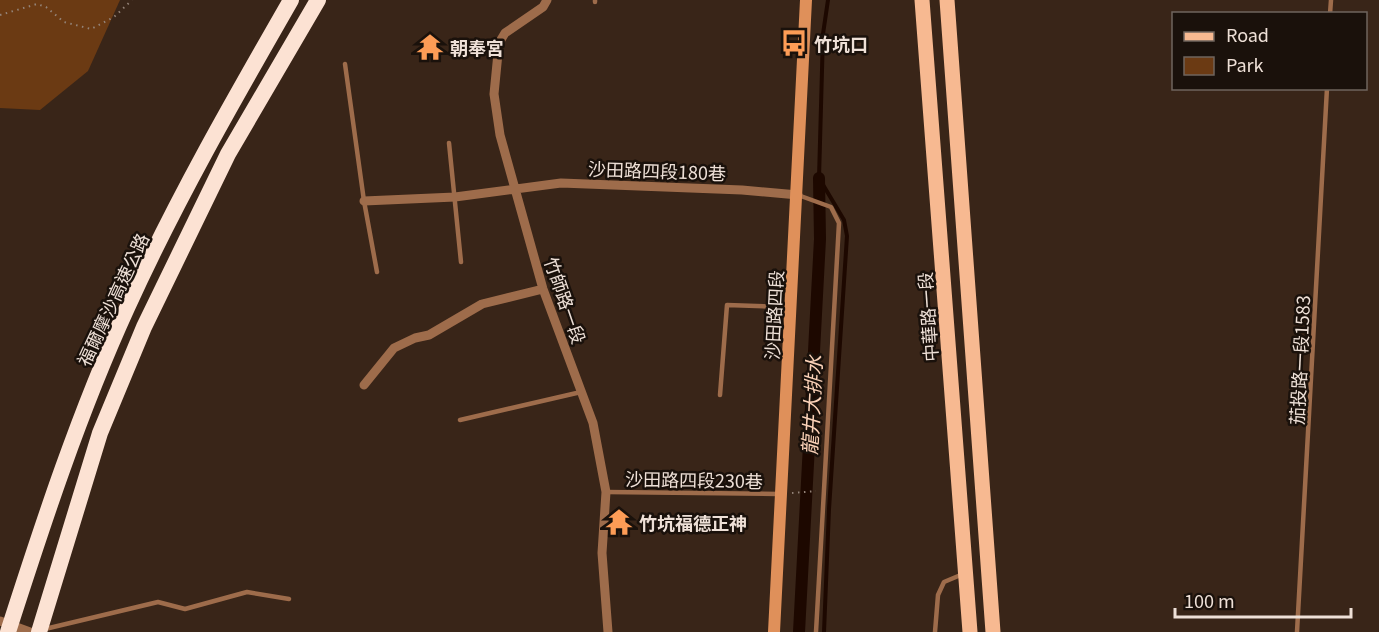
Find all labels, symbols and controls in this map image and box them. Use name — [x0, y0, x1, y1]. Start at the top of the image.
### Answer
legend — [1172, 12, 1367, 90]
text: Road — [1226, 21, 1269, 47]
bus stop icon: 竹坑口 — [779, 28, 809, 58]
place label: 竹坑口 — [814, 30, 868, 56]
temple icon: 朝奉宮 — [415, 32, 445, 62]
place label: 朝奉宮 — [450, 34, 504, 60]
text: Park — [1226, 51, 1264, 77]
street label: 沙田路四段180巷 — [588, 155, 726, 185]
street label: 福爾摩沙高速公路 — [70, 228, 154, 370]
street label: 竹師路一段 — [539, 253, 593, 347]
street label: 沙田路四段 — [758, 269, 788, 361]
street label: 中華路一段 — [911, 271, 943, 363]
street label: 茄投路一段1583 — [1283, 294, 1315, 426]
water label: 龍井大排水 — [794, 353, 828, 456]
street label: 沙田路四段230巷 — [625, 465, 763, 493]
temple icon: 竹坑福德正神 — [604, 507, 634, 537]
place label: 竹坑福德正神 — [639, 509, 747, 535]
scale bar — [1175, 581, 1350, 619]
text: 100 m — [1184, 587, 1235, 613]

